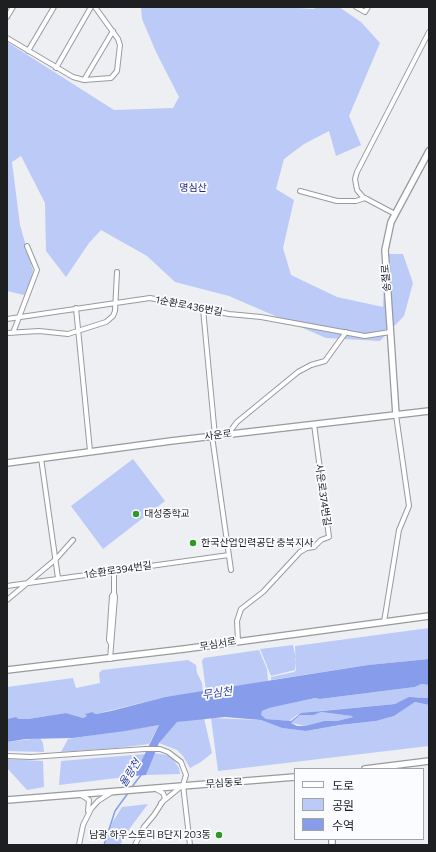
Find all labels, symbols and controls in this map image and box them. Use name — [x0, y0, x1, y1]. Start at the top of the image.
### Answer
park label: 명심산 — [179, 182, 207, 194]
street label: 송절로 — [379, 264, 393, 292]
street label: 1순환로436번길 — [154, 294, 224, 318]
street label: 사운로 — [204, 427, 232, 443]
street label: 사운로374번길 — [313, 463, 333, 527]
place label: 대성중학교 — [144, 508, 190, 520]
marker: 대성중학교 — [131, 509, 141, 519]
place label: 한국산업인력공단 충북지사 — [201, 537, 313, 549]
marker: 한국산업인력공단 충북지사 — [188, 538, 198, 548]
street label: 1순환로394번길 — [83, 559, 153, 581]
street label: 무심서로 — [199, 635, 237, 653]
water label: 무심천 — [201, 684, 233, 702]
water label: 율량천 — [116, 757, 144, 789]
legend — [294, 768, 424, 840]
street label: 무심동로 — [205, 776, 243, 790]
text: 도로 — [332, 778, 354, 792]
text: 공원 — [332, 798, 354, 812]
text: 수역 — [332, 818, 354, 832]
place label: 남광 하우스토리 B단지 203동 — [89, 829, 211, 841]
marker: 남광 하우스토리 B단지 203동 — [214, 830, 224, 840]

